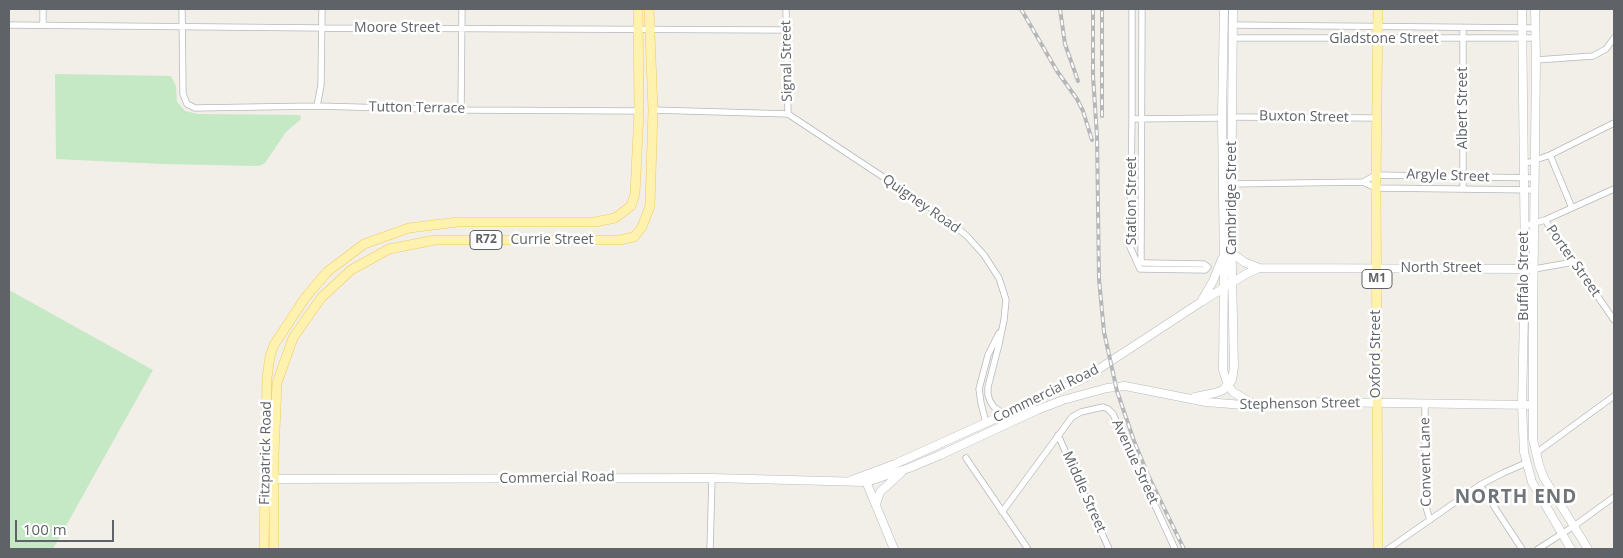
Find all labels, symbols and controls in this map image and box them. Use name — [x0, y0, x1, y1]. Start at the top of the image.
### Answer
street label: Moore Street — [354, 20, 440, 36]
street label: Signal Street — [778, 20, 796, 102]
street label: Gladstone Street — [1329, 31, 1439, 47]
street label: Albert Street — [1455, 67, 1471, 149]
street label: Tutton Terrace — [369, 99, 465, 117]
street label: Buxton Street — [1259, 108, 1349, 126]
street label: Cambridge Street — [1224, 141, 1240, 255]
street label: Station Street — [1124, 157, 1140, 245]
street label: Argyle Street — [1406, 166, 1490, 186]
street label: Quigney Road — [879, 171, 963, 237]
street label: Porter Street — [1542, 222, 1604, 300]
road number: R72 — [470, 230, 502, 250]
street label: Buffalo Street — [1516, 231, 1532, 321]
street label: Currie Street — [511, 232, 593, 248]
street label: North Street — [1401, 260, 1481, 276]
road number: M1 — [1362, 270, 1392, 288]
street label: Oxford Street — [1368, 310, 1384, 398]
street label: Commercial Road — [990, 361, 1102, 427]
street label: Stephenson Street — [1240, 395, 1360, 413]
street label: Fitzpatrick Road — [257, 401, 275, 505]
street label: Avenue Street — [1108, 417, 1162, 507]
street label: Convent Lane — [1417, 417, 1435, 507]
street label: Middle Street — [1059, 449, 1109, 535]
street label: Commercial Road — [499, 469, 615, 487]
district label: NORTH END — [1454, 487, 1578, 509]
scale bar — [18, 510, 116, 542]
text: 100 m — [23, 519, 67, 539]

